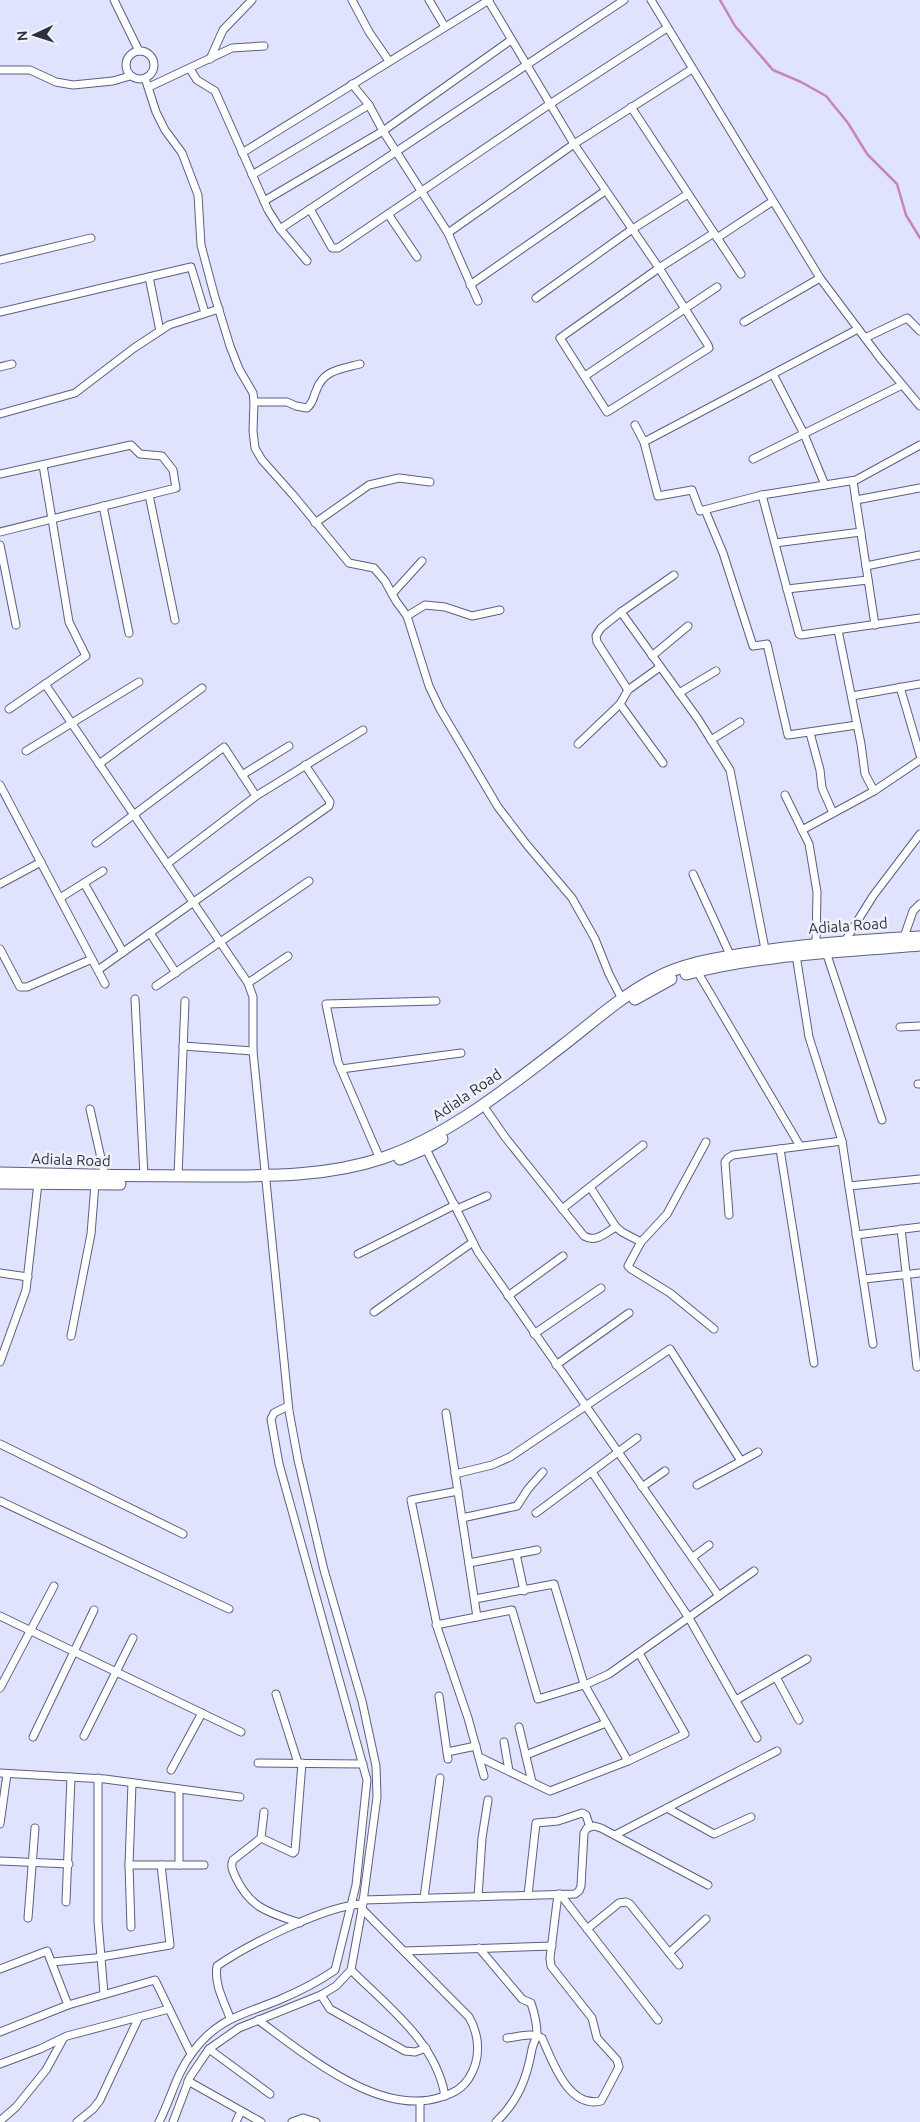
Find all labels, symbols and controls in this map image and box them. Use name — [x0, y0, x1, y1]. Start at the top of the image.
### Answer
north arrow — [10, 10, 60, 60]
text: N — [14, 30, 30, 42]
street label: Adiala Road — [808, 914, 888, 937]
street label: Adiala Road — [429, 1065, 504, 1124]
street label: Adiala Road — [31, 1150, 111, 1169]

